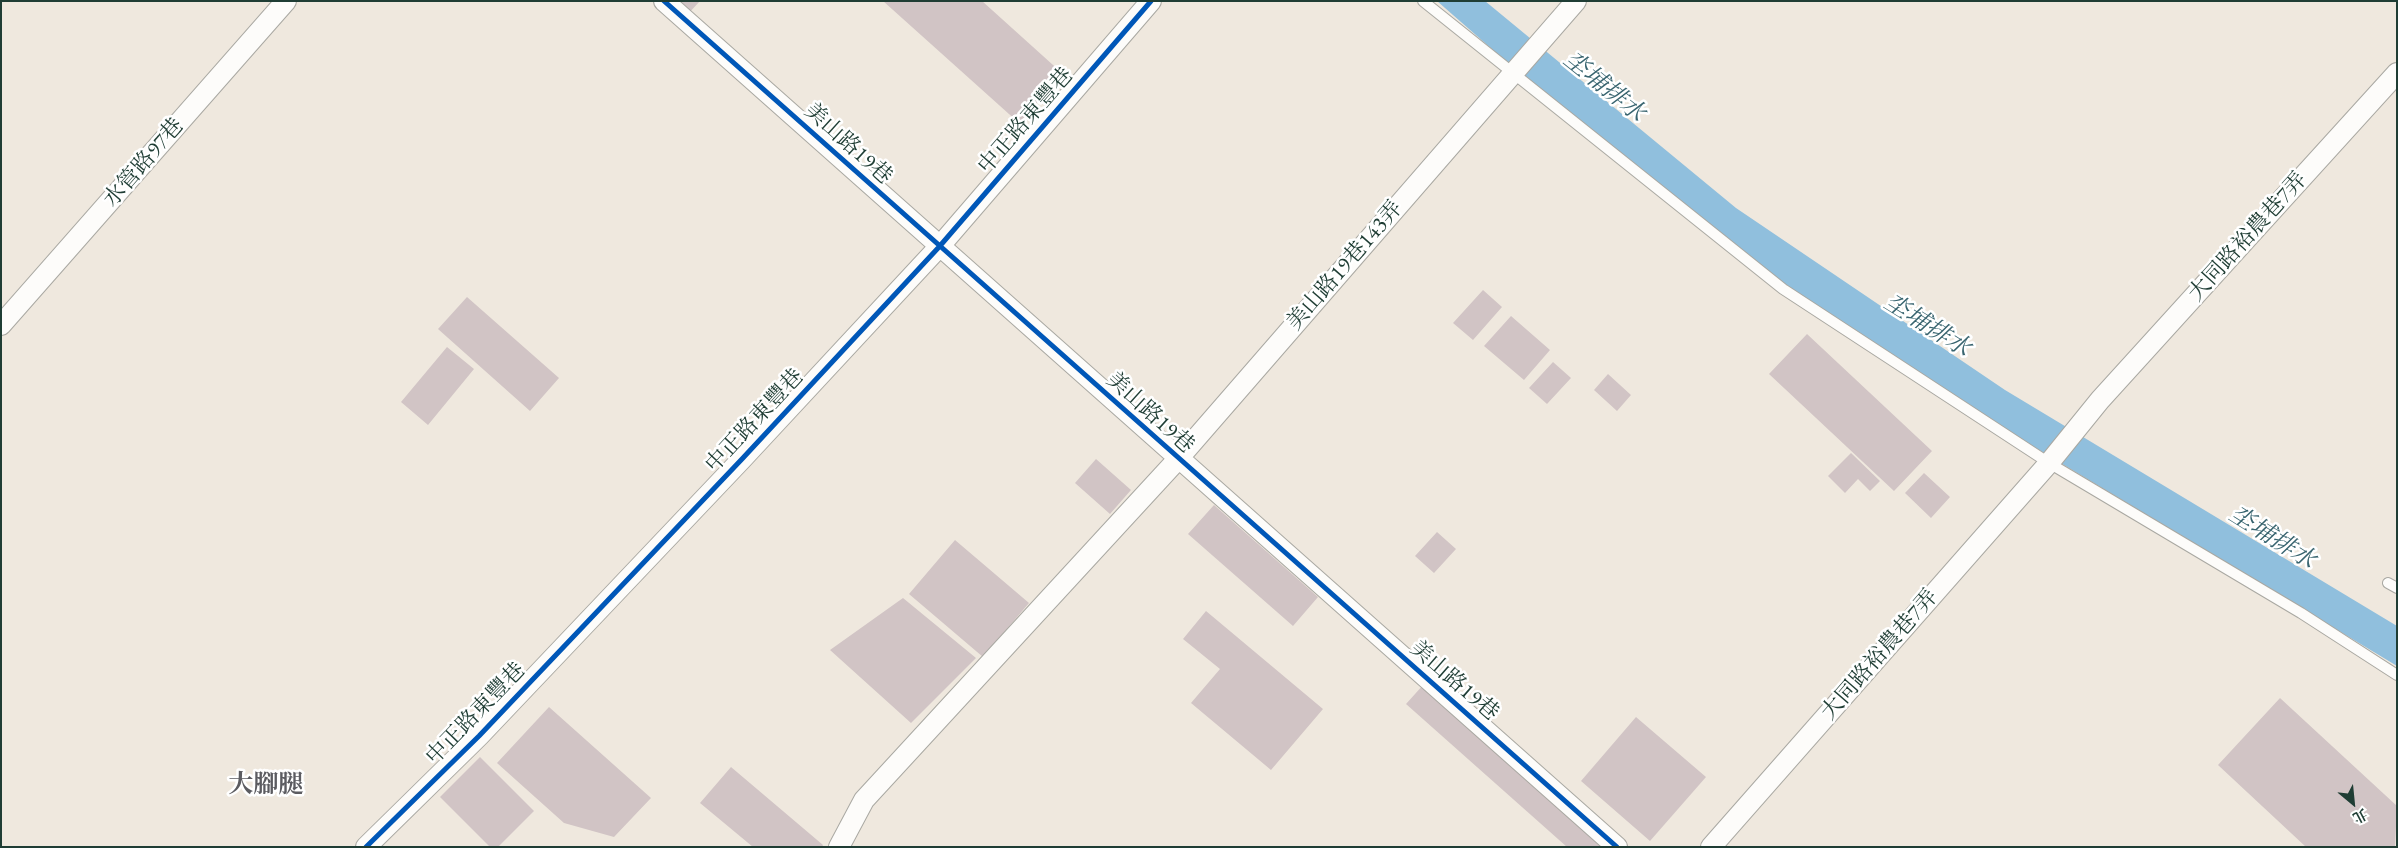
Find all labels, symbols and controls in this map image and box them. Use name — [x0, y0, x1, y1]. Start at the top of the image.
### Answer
water label: 坔埔排水 — [1558, 46, 1650, 128]
street label: 中正路東豐巷 — [973, 63, 1079, 179]
street label: 美山路19巷 — [799, 98, 897, 190]
street label: 水管路97巷 — [98, 113, 190, 213]
street label: 大同路裕農巷7弄 — [2183, 167, 2313, 307]
street label: 美山路19巷143弄 — [1282, 196, 1408, 336]
water label: 坔埔排水 — [1879, 288, 1975, 364]
street label: 中正路東豐巷 — [700, 364, 810, 478]
street label: 美山路19巷 — [1101, 367, 1199, 459]
water label: 坔埔排水 — [2224, 500, 2320, 576]
street label: 大同路裕農巷7弄 — [1816, 584, 1944, 726]
street label: 美山路19巷 — [1404, 635, 1504, 727]
street label: 中正路東豐巷 — [421, 657, 531, 771]
district label: 大腳腿 — [229, 770, 303, 800]
north arrow — [2328, 778, 2378, 828]
text: 北 — [2350, 805, 2370, 827]

